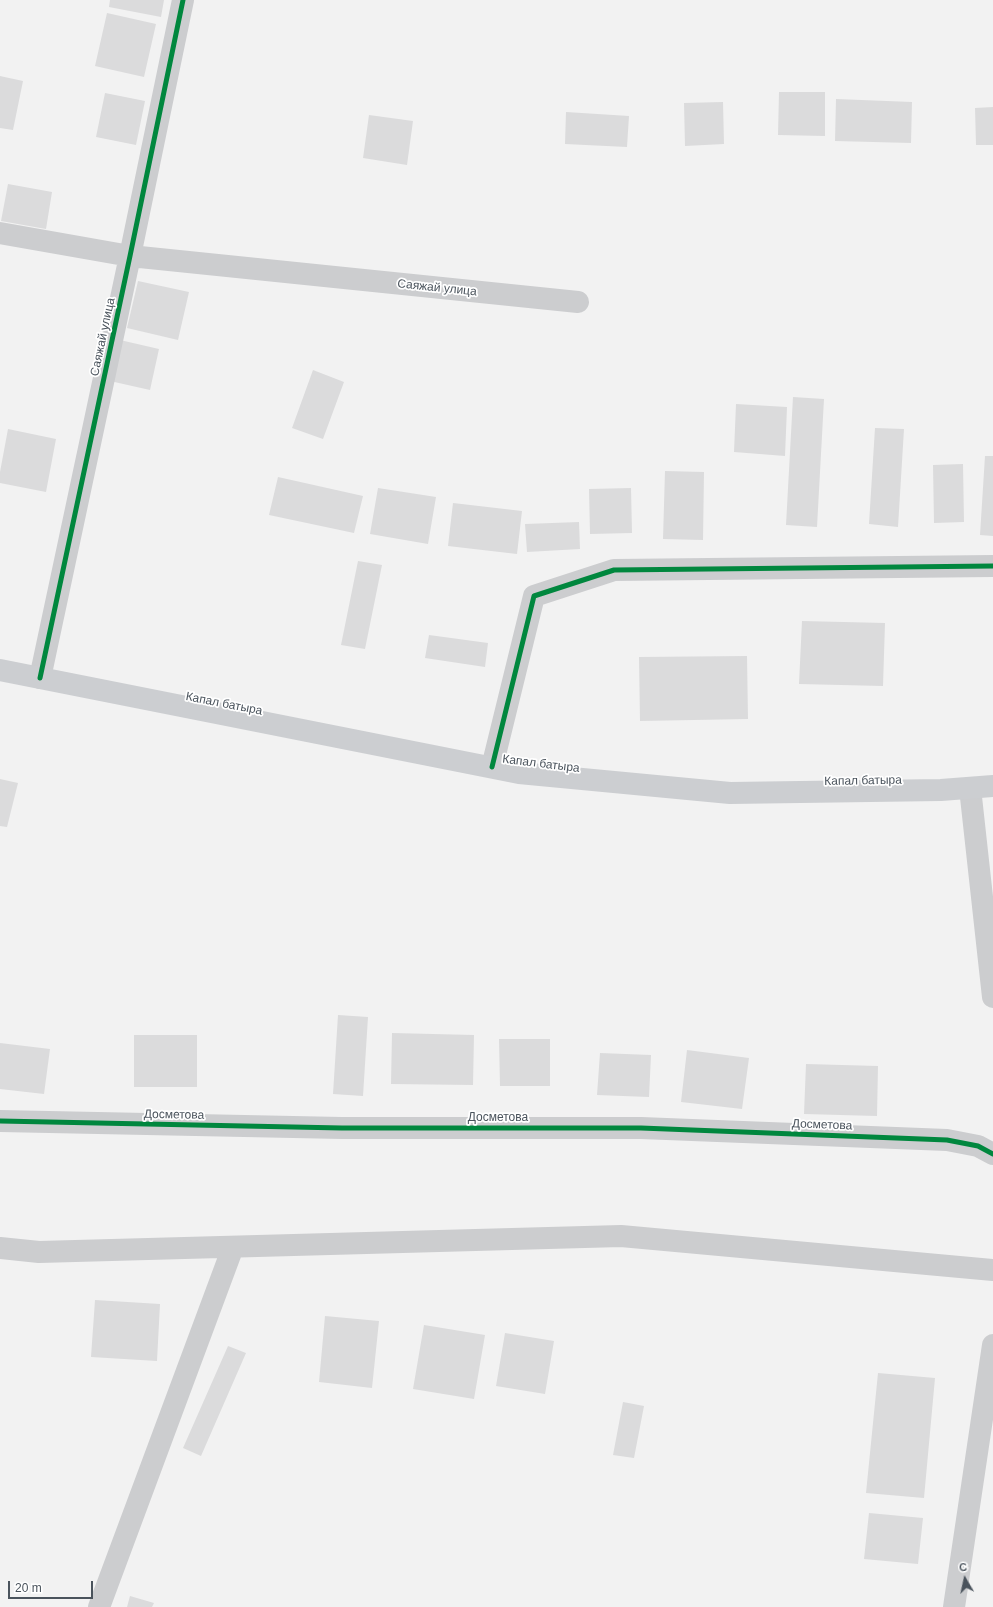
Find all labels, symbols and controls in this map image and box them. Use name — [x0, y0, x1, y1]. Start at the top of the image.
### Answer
street label: Саяжай улица — [397, 277, 477, 299]
street label: Саяжай улица — [88, 297, 118, 377]
street label: Капал батыра — [185, 690, 263, 718]
street label: Капал батыра — [502, 752, 580, 776]
street label: Капал батыра — [824, 773, 902, 789]
street label: Досметова — [144, 1107, 204, 1123]
street label: Досметова — [468, 1111, 528, 1125]
street label: Досметова — [792, 1117, 852, 1133]
north arrow — [945, 1559, 985, 1599]
text: С — [958, 1561, 968, 1574]
scale bar — [10, 1573, 95, 1599]
text: 20 m — [15, 1581, 42, 1595]

